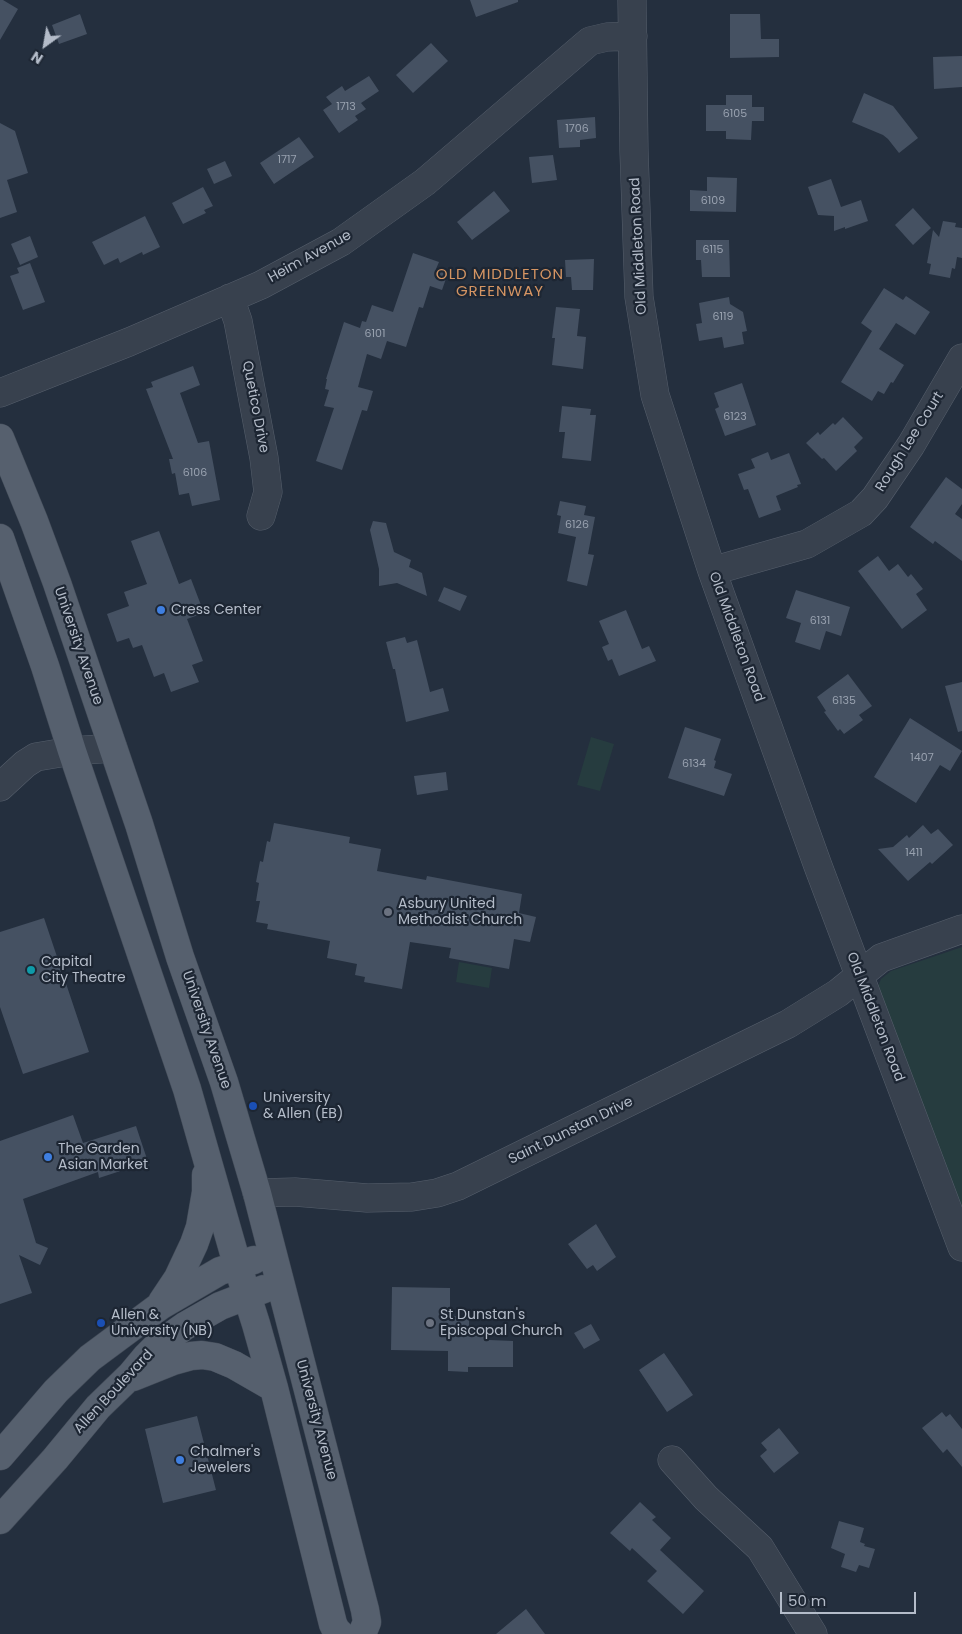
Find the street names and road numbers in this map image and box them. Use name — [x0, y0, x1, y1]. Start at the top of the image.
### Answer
street label: Old Middleton Road — [627, 177, 651, 315]
street label: Heim Avenue — [265, 227, 355, 287]
street label: Quetico Drive — [238, 360, 272, 454]
street label: Rough Lee Court — [872, 389, 948, 495]
street label: Old Middleton Road — [705, 570, 767, 704]
street label: University Avenue — [50, 585, 106, 707]
street label: Old Middleton Road — [843, 950, 907, 1084]
street label: University Avenue — [178, 969, 234, 1091]
street label: Saint Dunstan Drive — [506, 1094, 636, 1168]
street label: Allen Boulevard — [71, 1347, 157, 1437]
street label: University Avenue — [292, 1358, 340, 1482]

